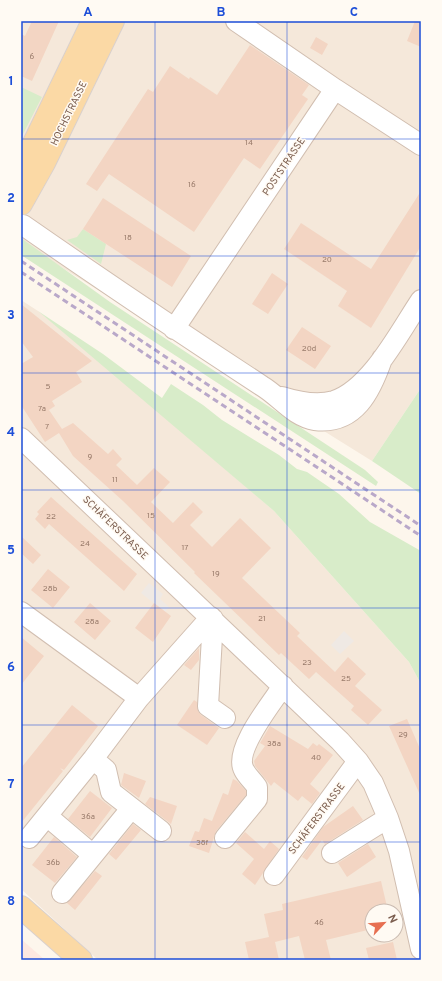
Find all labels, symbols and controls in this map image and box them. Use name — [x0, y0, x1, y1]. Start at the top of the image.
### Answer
text: A — [83, 5, 93, 21]
text: B — [217, 5, 226, 21]
text: C — [350, 5, 358, 21]
house number: 6 — [30, 52, 35, 62]
text: 1 — [8, 74, 14, 90]
street label: HOCHSTRASSE — [48, 79, 91, 148]
street label: POSTSTRASSE — [260, 135, 309, 199]
house number: 14 — [245, 138, 253, 148]
house number: 16 — [188, 180, 196, 190]
text: 2 — [7, 191, 15, 207]
house number: 18 — [124, 233, 132, 243]
house number: 20 — [322, 255, 332, 265]
text: 3 — [7, 308, 15, 324]
house number: 20d — [302, 344, 316, 354]
house number: 5 — [46, 382, 51, 392]
house number: 7a — [38, 404, 46, 414]
house number: 7 — [45, 422, 49, 432]
text: 4 — [7, 425, 15, 441]
house number: 9 — [88, 452, 93, 462]
house number: 11 — [112, 475, 118, 485]
street label: SCHÄFERSTRASSE — [79, 493, 151, 563]
house number: 15 — [147, 511, 155, 521]
house number: 22 — [46, 512, 56, 522]
house number: 24 — [80, 539, 90, 549]
text: 5 — [7, 543, 15, 559]
house number: 17 — [181, 543, 189, 553]
house number: 19 — [212, 569, 220, 579]
house number: 28b — [43, 584, 58, 594]
house number: 21 — [258, 614, 266, 624]
house number: 28a — [85, 617, 99, 627]
house number: 23 — [302, 658, 312, 668]
text: 6 — [7, 660, 15, 676]
house number: 25 — [341, 674, 351, 684]
house number: 29 — [398, 730, 408, 740]
house number: 38a — [267, 739, 281, 749]
house number: 40 — [311, 753, 321, 763]
text: 7 — [8, 777, 15, 793]
street label: SCHÄFERSTRASSE — [286, 781, 348, 857]
house number: 36a — [81, 812, 95, 822]
house number: 38f — [196, 838, 208, 848]
house number: 36b — [46, 858, 61, 868]
text: 8 — [7, 894, 15, 910]
north arrow — [364, 903, 404, 943]
text: N — [384, 912, 400, 926]
house number: 46 — [314, 918, 324, 928]

